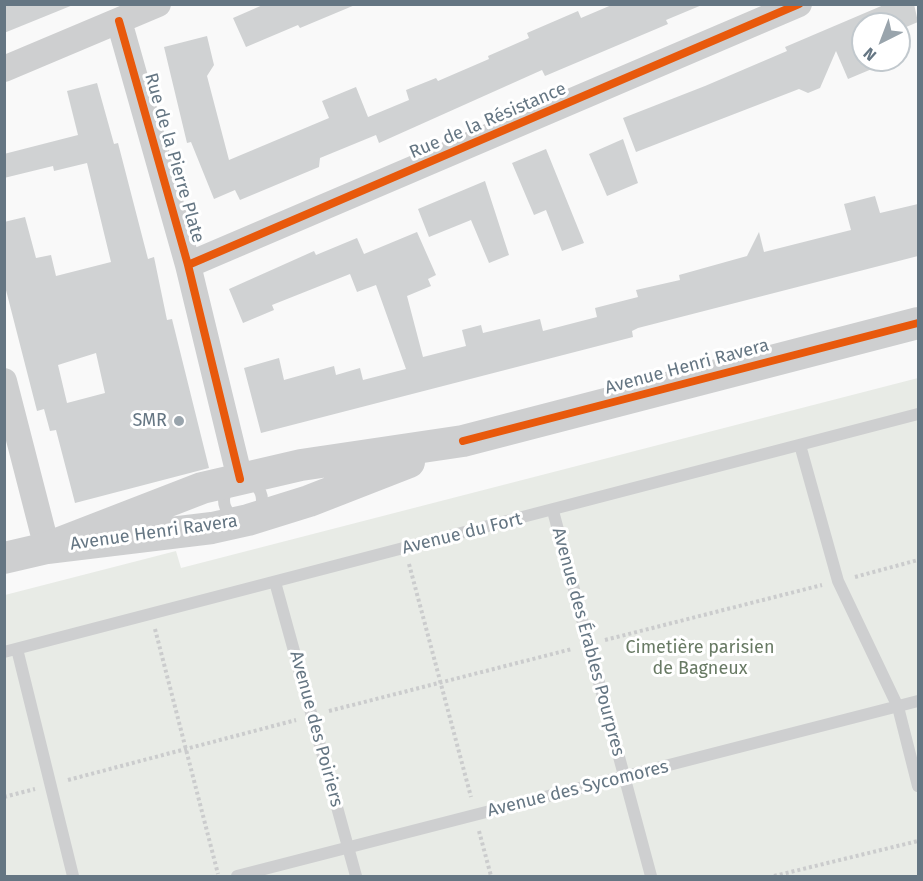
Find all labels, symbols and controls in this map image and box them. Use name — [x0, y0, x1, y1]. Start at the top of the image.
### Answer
north arrow — [851, 12, 911, 72]
text: N — [860, 44, 880, 65]
street label: Rue de la Pierre Plate — [139, 71, 209, 245]
street label: Rue de la Résistance — [406, 78, 570, 164]
street label: Avenue Henri Ravera — [603, 335, 771, 399]
place label: SMR — [132, 410, 167, 432]
marker: SMR — [172, 414, 186, 428]
street label: Avenue du Fort — [400, 509, 524, 559]
street label: Avenue Henri Ravera — [69, 511, 239, 555]
street label: Avenue des Érables Pourpres — [547, 525, 629, 759]
park label: Cimetière parisien de Bagneux — [626, 637, 774, 680]
street label: Avenue des Poiriers — [285, 649, 347, 809]
street label: Avenue des Sycomores — [485, 756, 671, 822]

